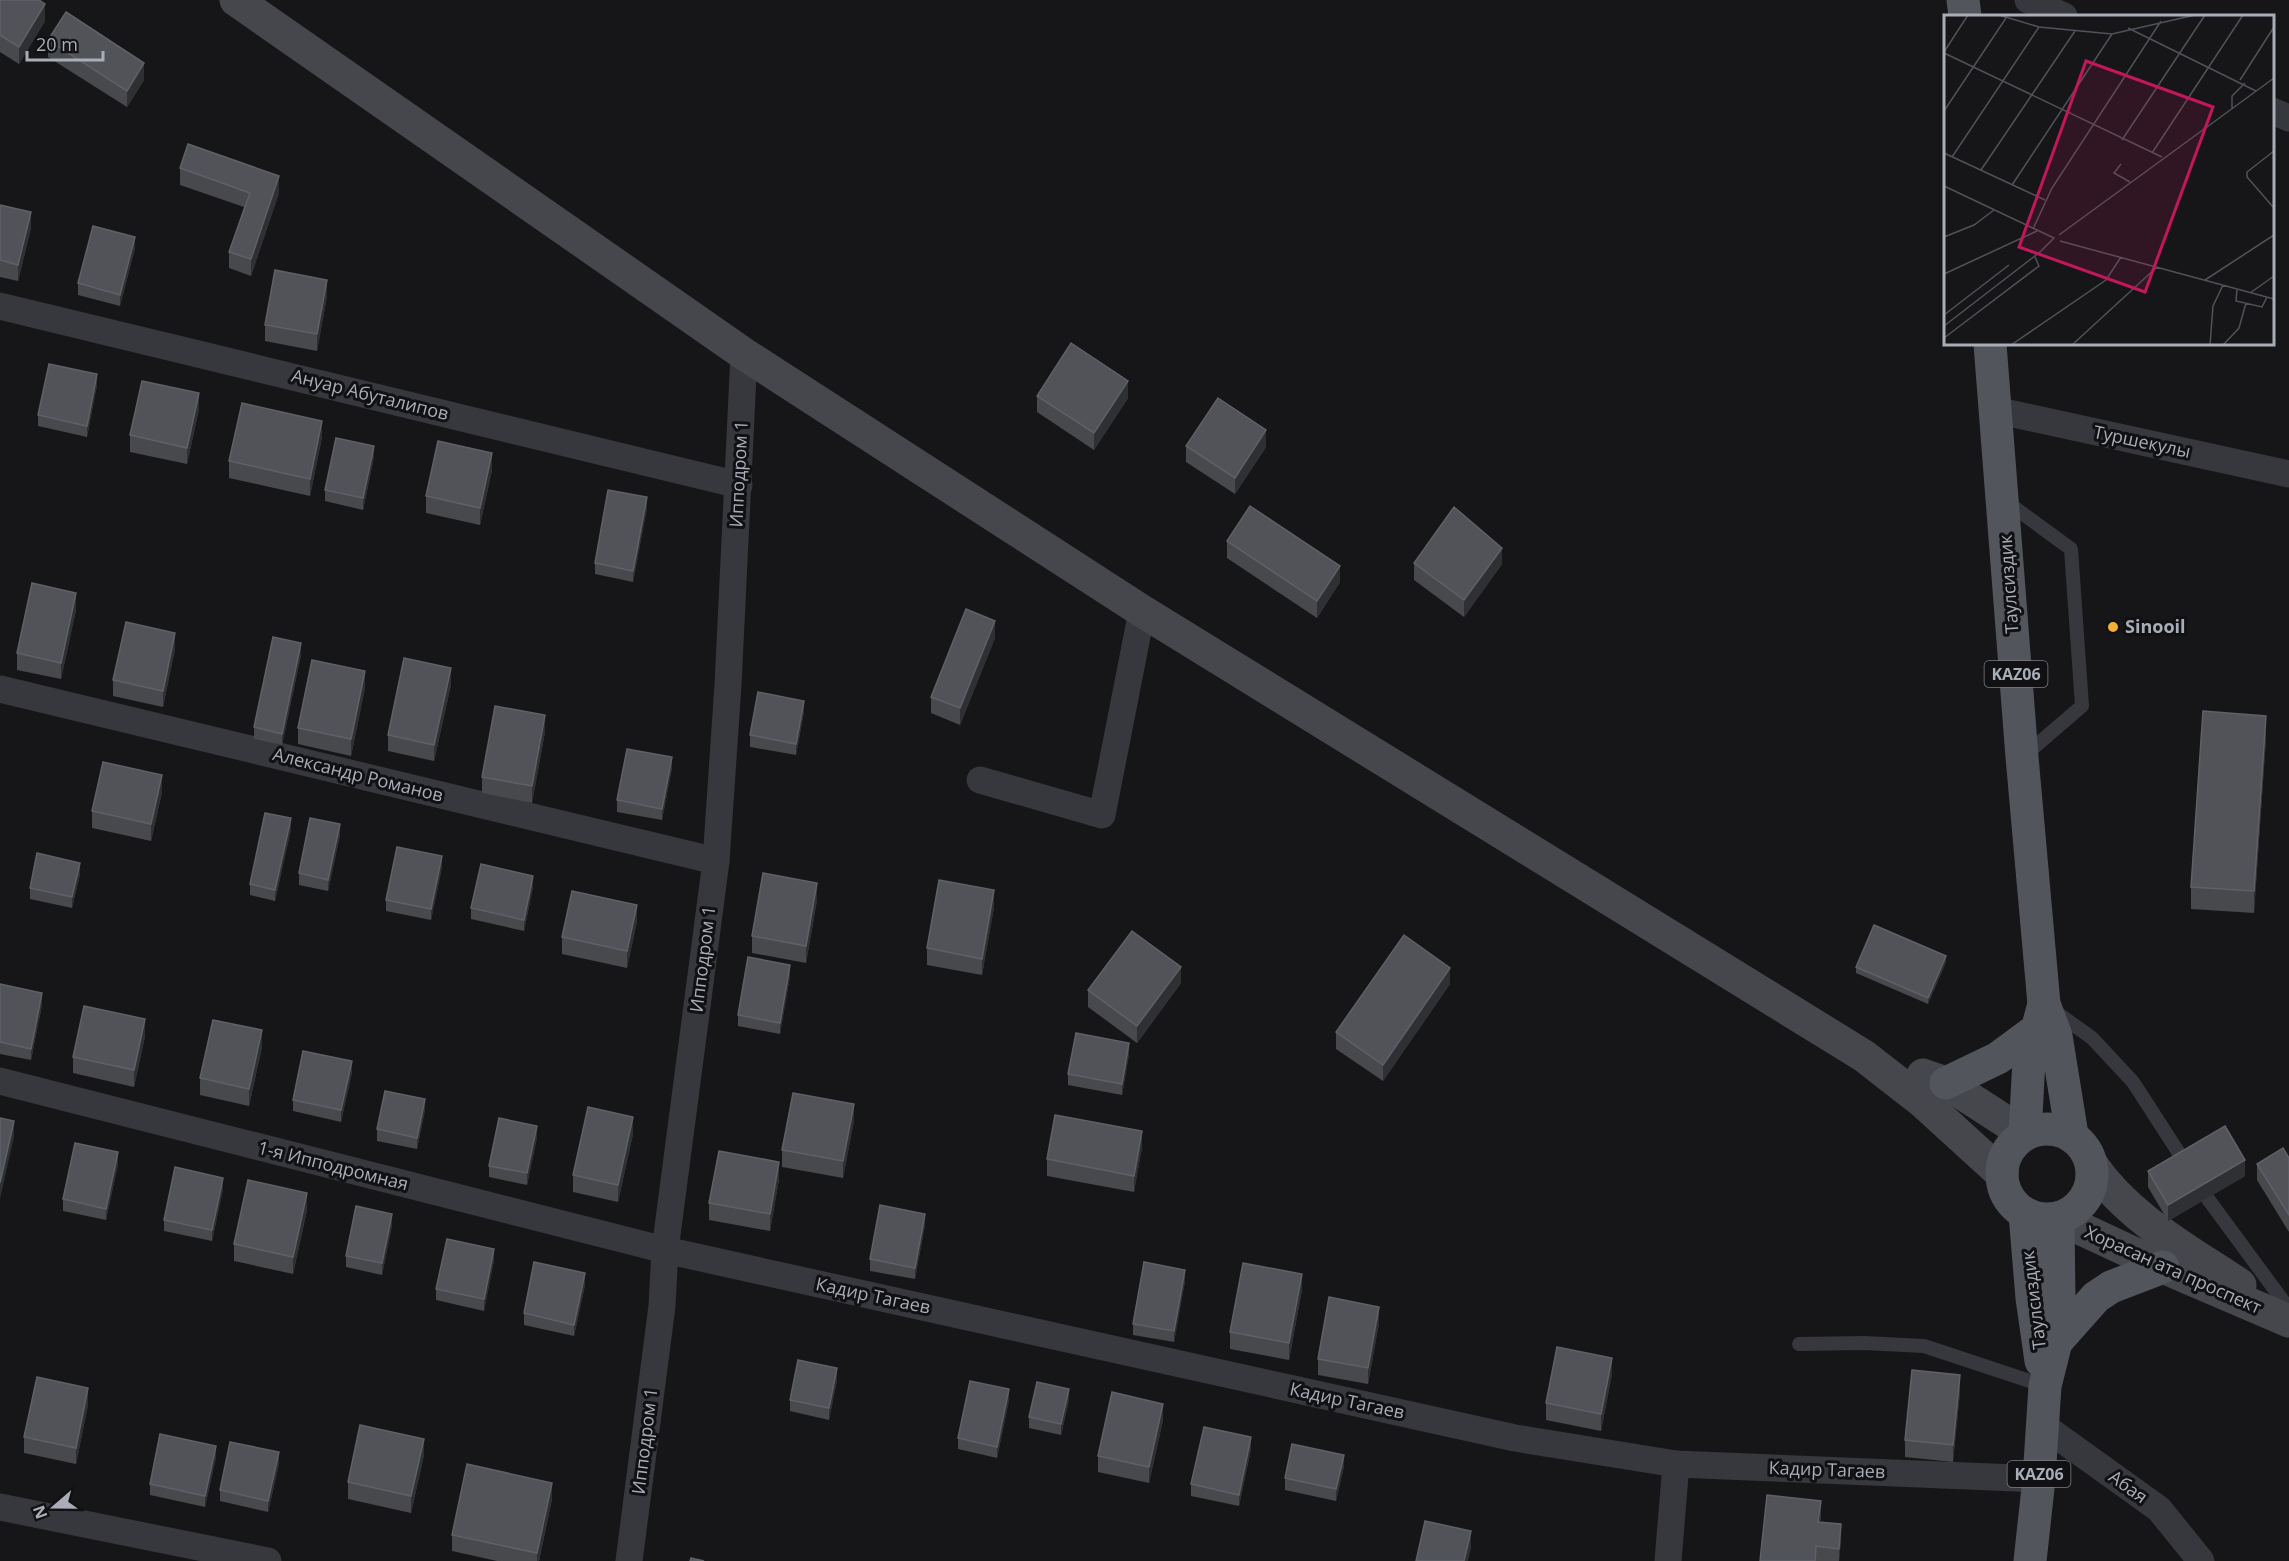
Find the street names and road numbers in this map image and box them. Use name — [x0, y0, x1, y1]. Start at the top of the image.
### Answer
street label: Ануар Абуталипов — [289, 363, 451, 425]
street label: Туршекулы — [2092, 419, 2193, 463]
street label: Ипподром 1 — [723, 420, 753, 528]
street label: Таулсиздик — [1993, 533, 2023, 634]
road number: KAZ06 — [1984, 661, 2048, 687]
street label: Александр Романов — [271, 741, 446, 807]
street label: Ипподром 1 — [684, 904, 720, 1014]
street label: 1-я Ипподромная — [255, 1135, 411, 1195]
street label: Хорасан ата проспект — [2081, 1219, 2266, 1319]
street label: Таулсиздик — [2015, 1249, 2051, 1351]
street label: Кадир Тагаев — [814, 1271, 933, 1319]
street label: Кадир Тагаев — [1288, 1376, 1407, 1424]
street label: Ипподром 1 — [626, 1386, 662, 1496]
street label: Кадир Тагаев — [1768, 1455, 1886, 1483]
road number: KAZ06 — [2008, 1461, 2070, 1487]
street label: Абая — [2105, 1464, 2153, 1508]

